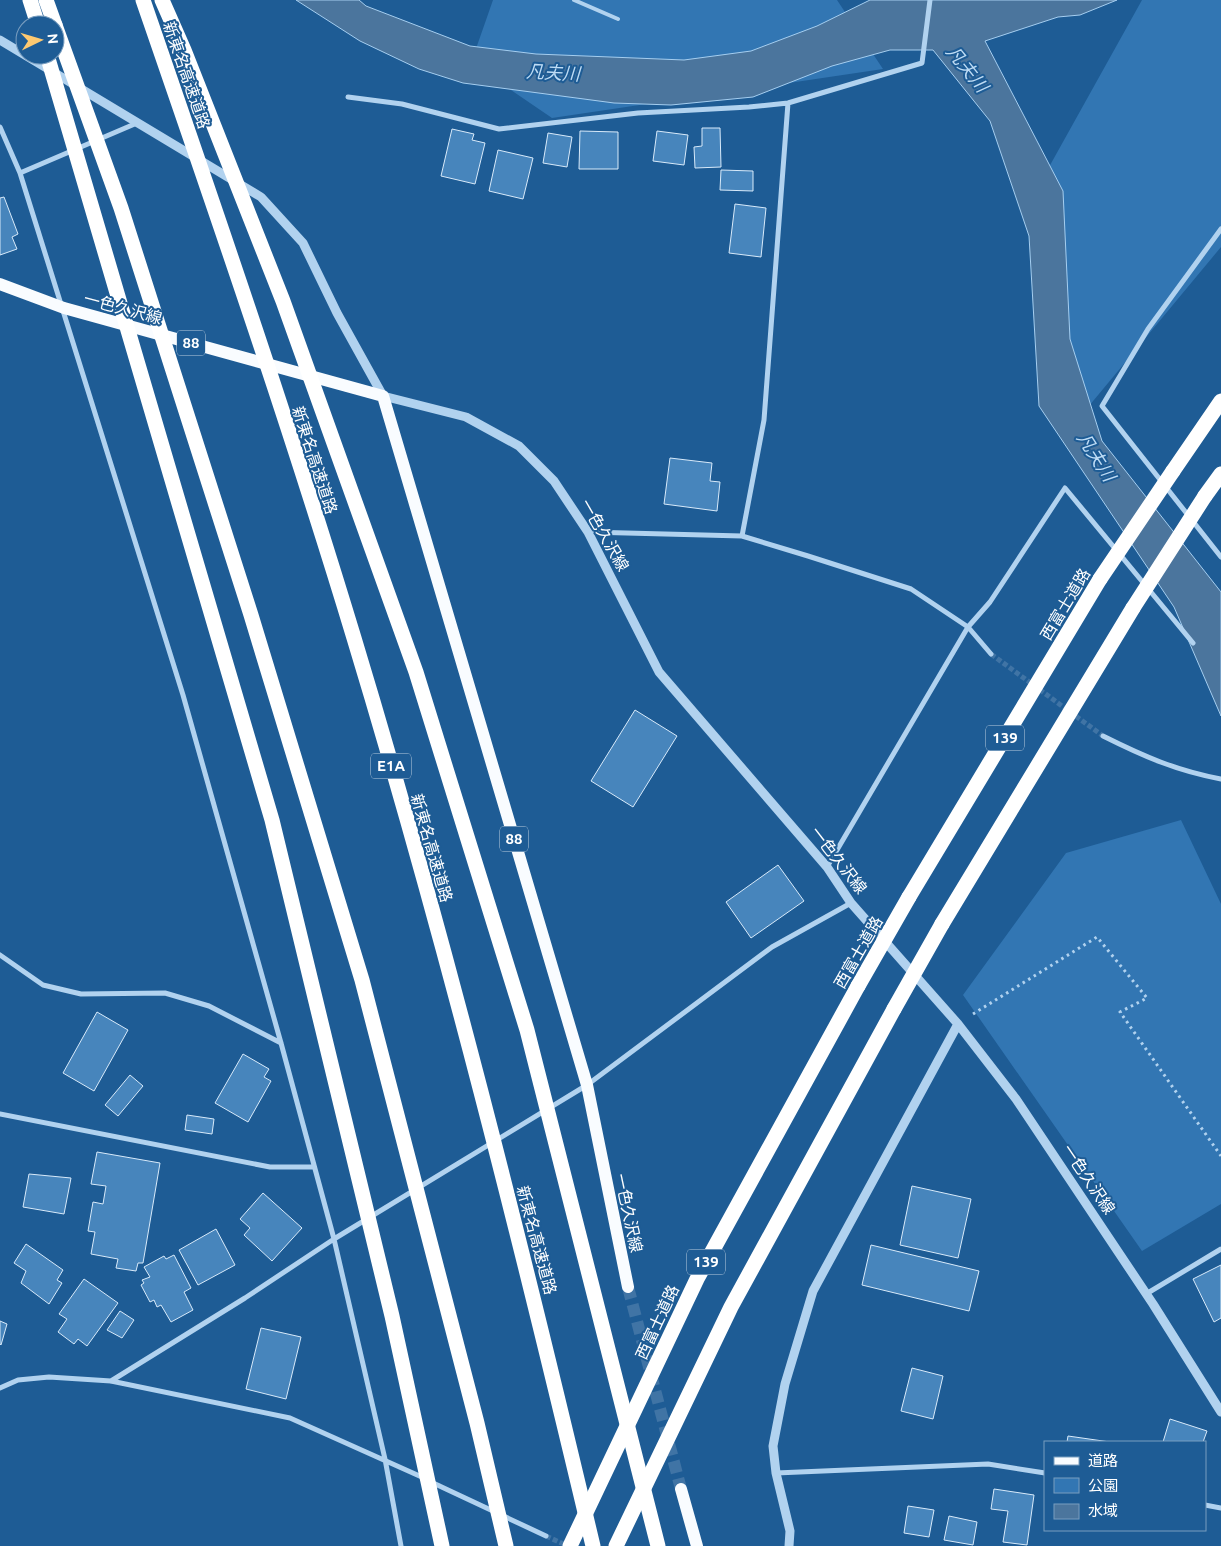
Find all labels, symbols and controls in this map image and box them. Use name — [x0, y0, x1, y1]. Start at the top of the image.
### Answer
north arrow — [15, 15, 65, 65]
street label: 新東名高速道路 — [160, 19, 214, 131]
text: N — [45, 33, 61, 45]
water label: 凡夫川 — [943, 41, 994, 97]
water label: 凡夫川 — [526, 61, 583, 84]
street label: 一色久沢線 — [82, 289, 164, 327]
road number: 88 — [177, 330, 205, 356]
street label: 新東名高速道路 — [289, 404, 341, 516]
water label: 凡夫川 — [1074, 428, 1121, 486]
street label: 一色久沢線 — [577, 496, 633, 574]
street label: 西富士道路 — [1037, 565, 1093, 643]
road number: 139 — [986, 726, 1024, 750]
road number: E1A — [371, 754, 411, 778]
street label: 新東名高速道路 — [408, 792, 456, 904]
street label: 一色久沢線 — [807, 823, 871, 897]
road number: 88 — [500, 826, 528, 852]
street label: 西富士道路 — [830, 913, 886, 991]
street label: 一色久沢線 — [1059, 1141, 1119, 1217]
street label: 一色久沢線 — [612, 1172, 646, 1254]
street label: 新東名高速道路 — [514, 1184, 560, 1296]
road number: 139 — [687, 1250, 725, 1274]
street label: 西富士道路 — [632, 1282, 682, 1362]
legend — [1044, 1441, 1206, 1531]
text: 道路 — [1088, 1452, 1118, 1469]
text: 公園 — [1088, 1477, 1118, 1494]
text: 水域 — [1088, 1502, 1118, 1519]

